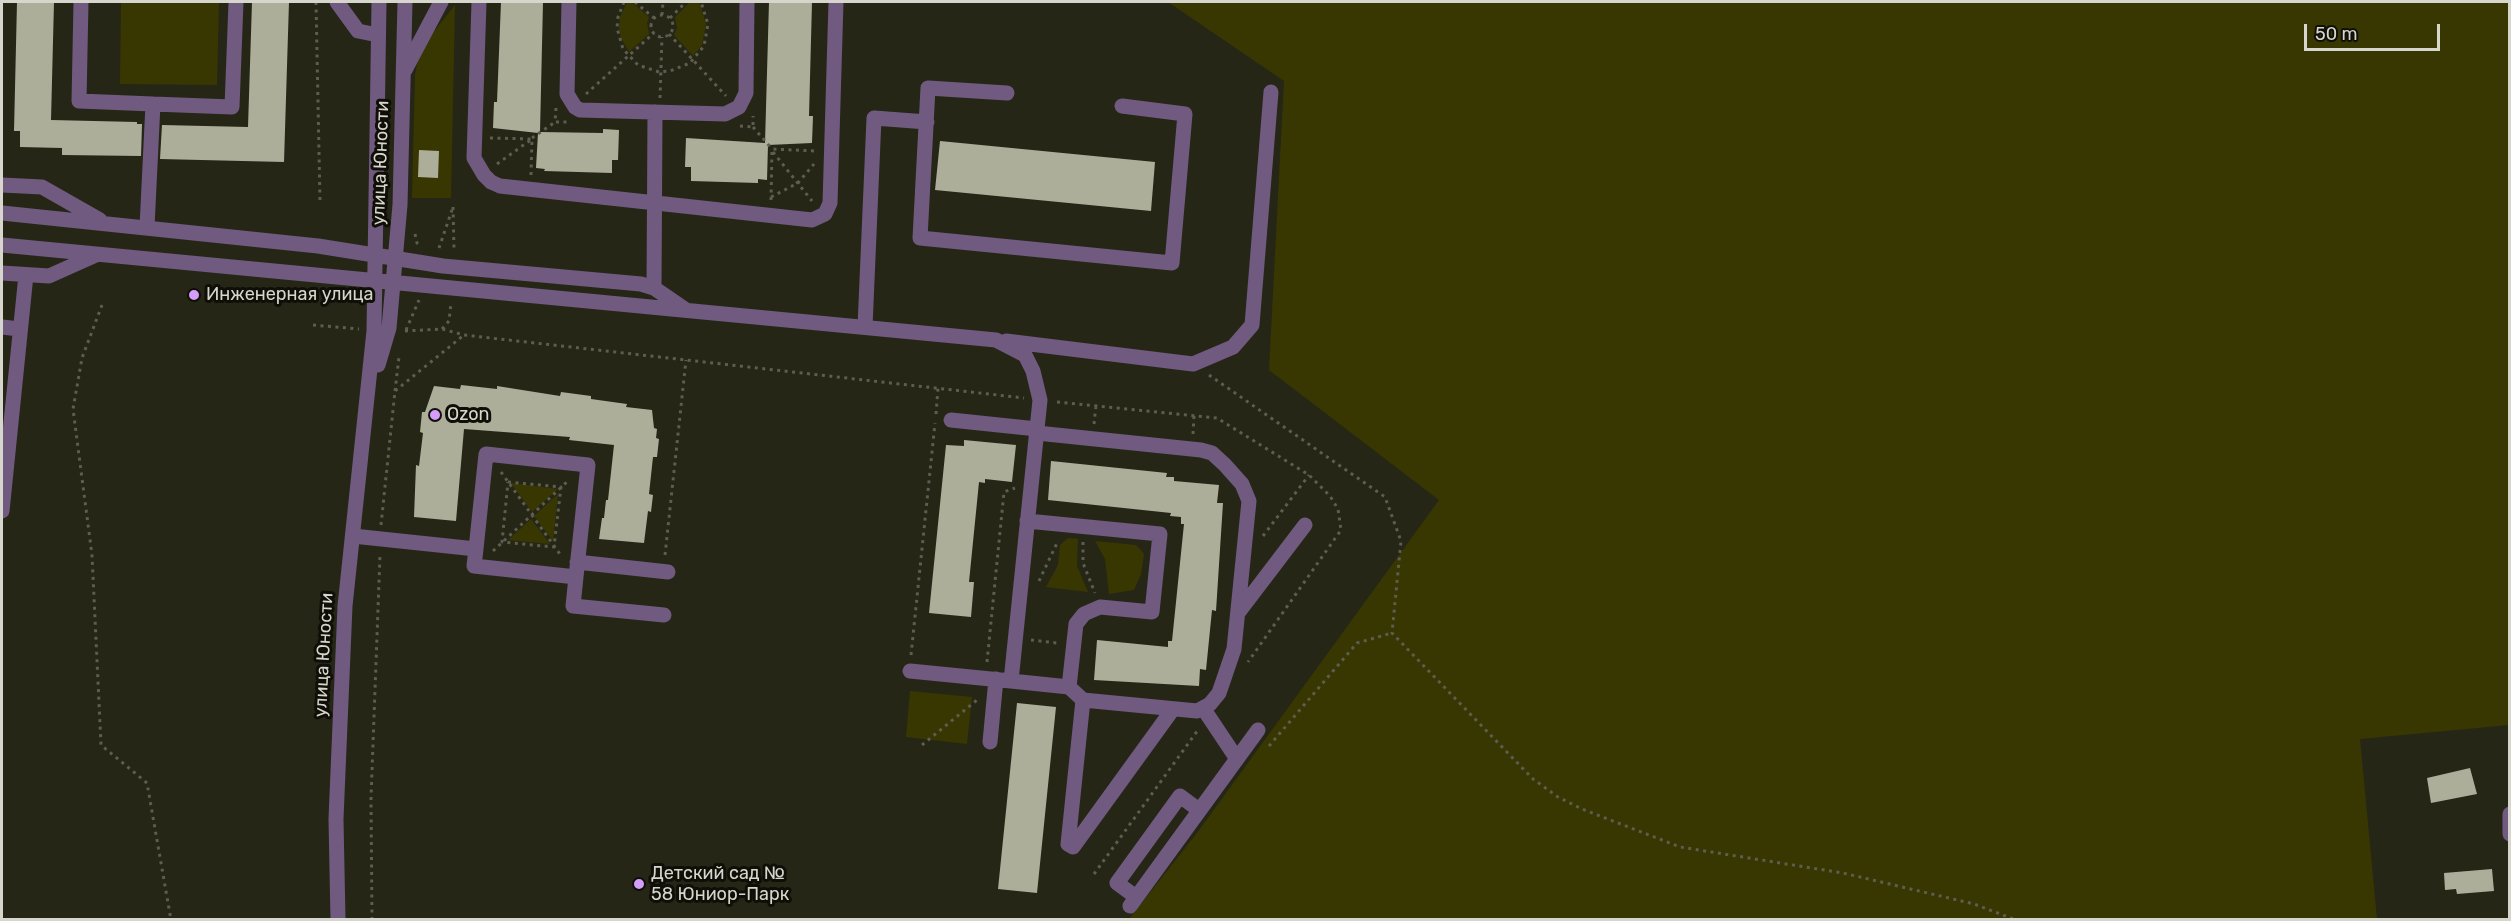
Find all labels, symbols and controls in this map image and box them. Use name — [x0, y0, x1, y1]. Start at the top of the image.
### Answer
scale bar — [2307, 12, 2444, 50]
text: 50 m — [2315, 23, 2358, 45]
street label: улица Юности — [368, 100, 394, 226]
place label: Инженерная улица — [206, 284, 373, 306]
marker: Инженерная улица — [187, 288, 201, 302]
place label: Ozon — [447, 404, 489, 426]
marker: Ozon — [428, 408, 442, 422]
street label: улица Юности — [310, 592, 338, 718]
place label: Детский сад № 58 Юниор-Парк — [651, 863, 789, 906]
marker: Детский сад № 58 Юниор-Парк — [632, 877, 646, 891]

